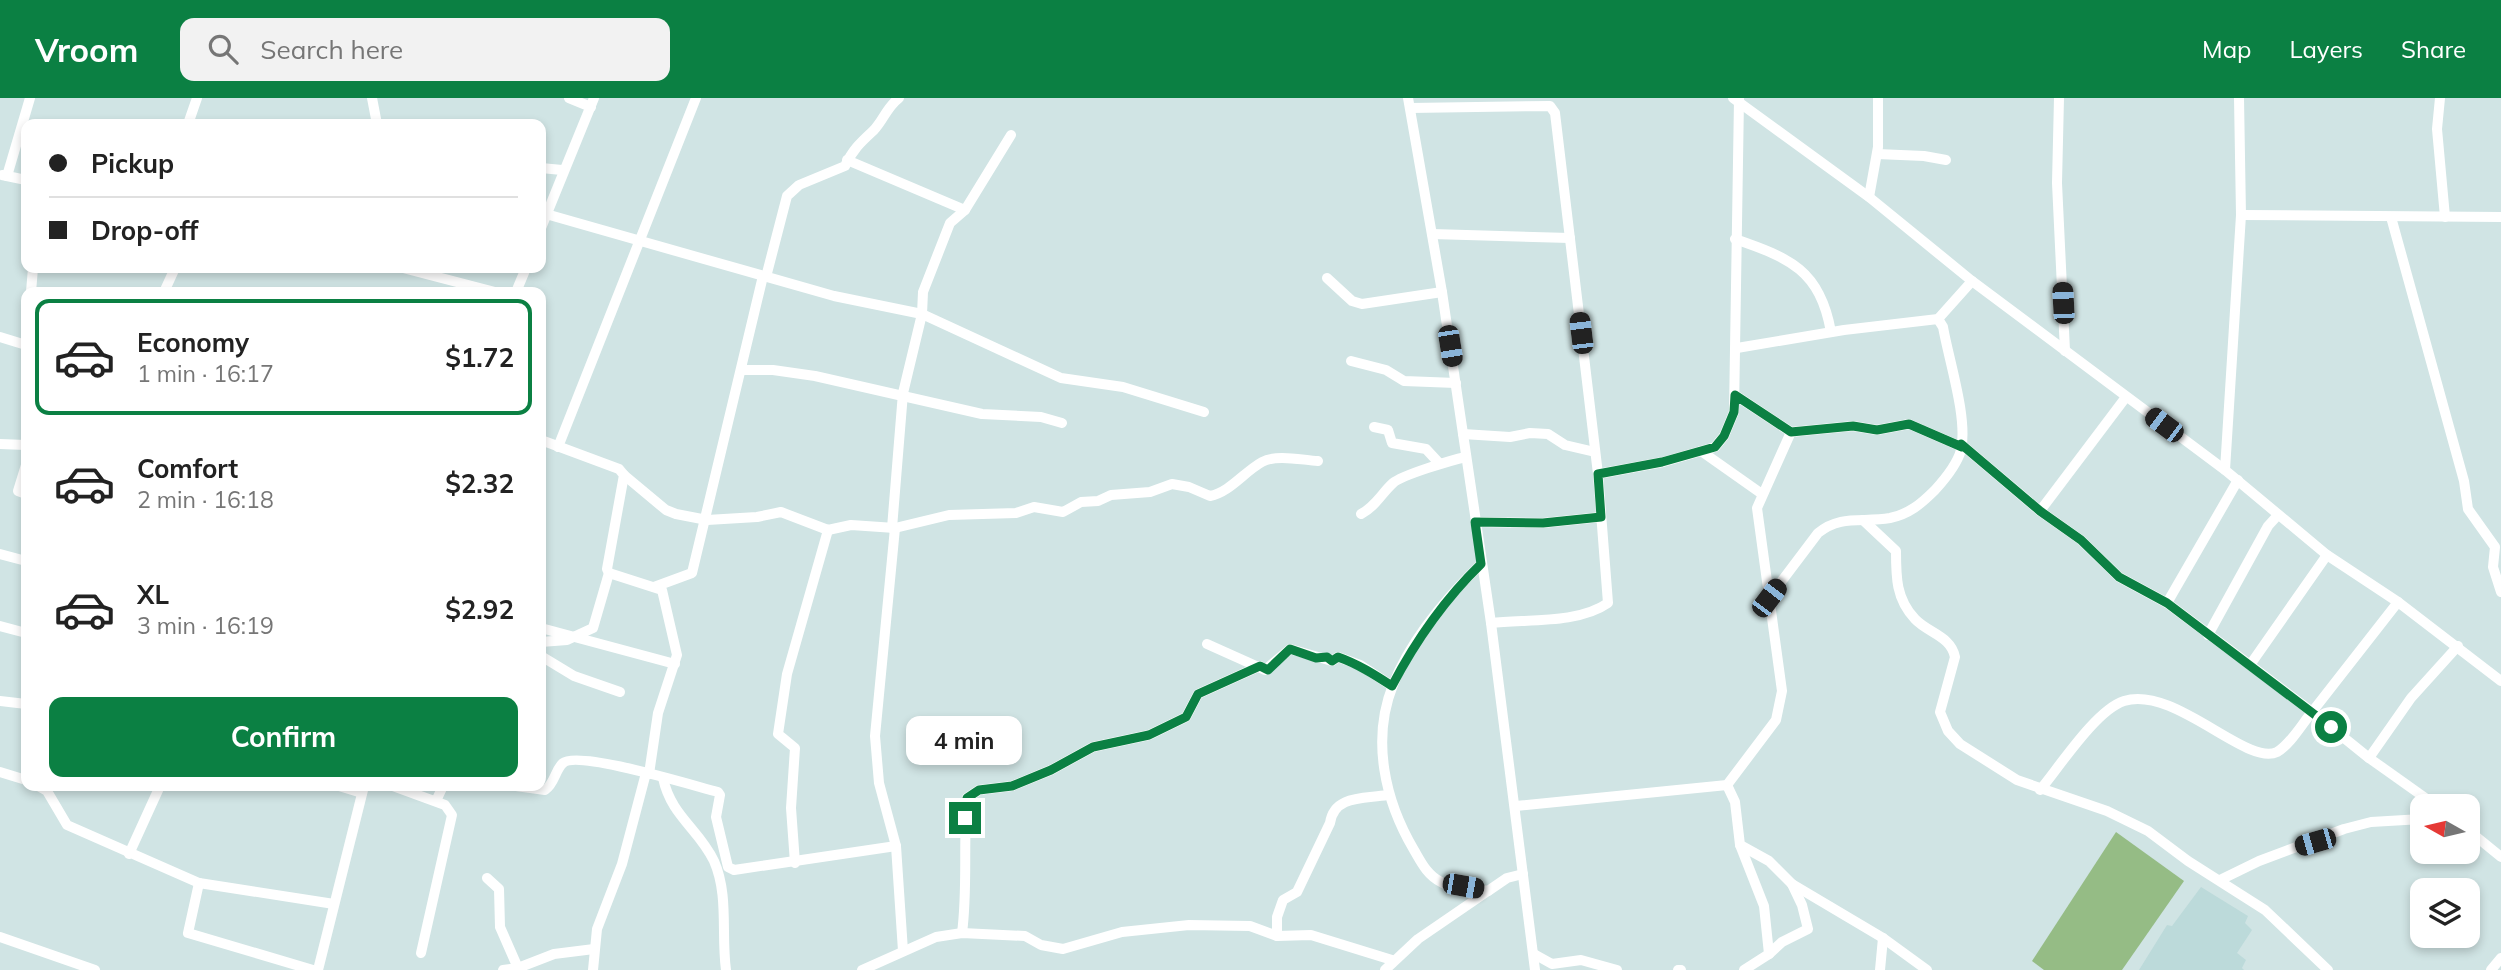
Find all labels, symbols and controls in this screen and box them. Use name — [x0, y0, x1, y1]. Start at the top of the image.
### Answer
search box — [180, 18, 670, 81]
text: Vroom — [35, 29, 138, 70]
icon: search — [204, 30, 242, 68]
text: Search here — [260, 33, 403, 66]
text: Map — [2202, 34, 2251, 64]
text: Layers — [2289, 34, 2363, 64]
text: Share — [2401, 34, 2466, 64]
text: Pickup — [91, 147, 174, 180]
text: Drop-off — [91, 214, 198, 247]
car — [2052, 281, 2075, 325]
car — [1569, 311, 1594, 355]
car — [1437, 324, 1464, 368]
icon: car — [53, 326, 116, 389]
text: Economy — [137, 326, 249, 359]
text: $1.72 — [445, 341, 514, 374]
text: 1 min · 16:17 — [137, 359, 274, 388]
car — [2141, 404, 2188, 446]
icon: car — [53, 452, 116, 515]
text: Comfort — [137, 452, 238, 485]
text: $2.32 — [445, 467, 514, 500]
text: 2 min · 16:18 — [137, 485, 274, 514]
car — [1748, 575, 1791, 621]
icon: car — [53, 578, 116, 641]
text: XL — [137, 578, 169, 611]
text: $2.92 — [445, 593, 514, 626]
text: 3 min · 16:19 — [137, 611, 274, 640]
button: Confirm — [49, 697, 518, 777]
route start — [2315, 711, 2347, 743]
callout: 4 min — [907, 716, 1023, 766]
text: 4 min — [934, 726, 994, 755]
north arrow — [2410, 794, 2480, 864]
map controls — [2410, 794, 2480, 948]
route end — [949, 802, 981, 834]
car — [2292, 826, 2339, 858]
car — [1441, 872, 1486, 900]
button: layers — [2410, 878, 2480, 948]

